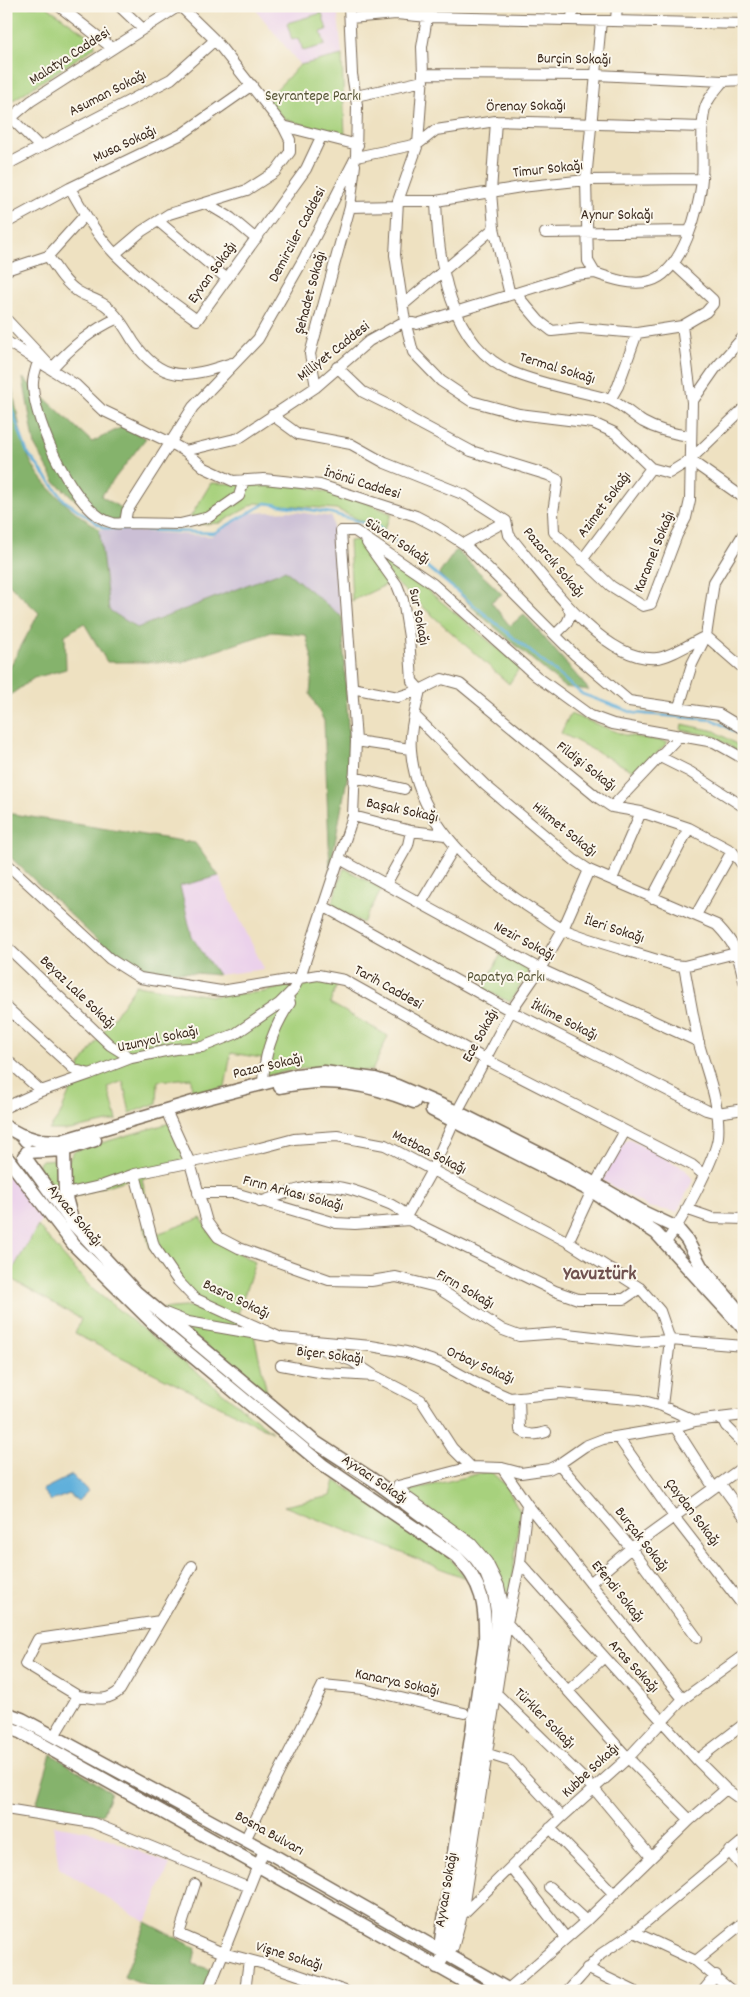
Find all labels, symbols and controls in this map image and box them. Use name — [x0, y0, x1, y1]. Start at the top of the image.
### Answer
street label: Malatya Caddesi — [25, 22, 115, 91]
street label: Burçin Sokağı — [537, 48, 611, 72]
street label: Asuman Sokağı — [65, 65, 151, 123]
park label: Seyrantepe Parkı — [265, 86, 361, 108]
street label: Örenay Sokağı — [486, 95, 566, 119]
street label: Musa Sokağı — [90, 121, 161, 169]
street label: Timur Sokağı — [512, 155, 584, 185]
street label: Demirciler Caddesi — [264, 183, 332, 287]
street label: Aynur Sokağı — [581, 205, 653, 227]
street label: Eyvan Sokağı — [183, 237, 243, 309]
street label: Şehadet Sokağı — [289, 249, 333, 337]
street label: Milliyet Caddesi — [293, 316, 375, 388]
street label: Termal Sokağı — [516, 347, 598, 391]
street label: İnönü Caddesi — [321, 462, 403, 506]
street label: Azimet Sokağı — [573, 467, 637, 543]
street label: Karamel Sokağı — [629, 508, 681, 596]
street label: Süvari Sokağı — [360, 513, 434, 571]
street label: Pazarcık Sokağı — [517, 523, 589, 603]
street label: Sur Sokağı — [402, 586, 434, 648]
street label: Fildişi Sokağı — [551, 736, 621, 798]
street label: Başak Sokağı — [364, 793, 440, 829]
street label: Hikmet Sokağı — [527, 797, 602, 863]
street label: İleri Sokağı — [581, 910, 647, 950]
street label: Nezir Sokağı — [489, 916, 559, 968]
street label: Beyaz Lale Sokağı — [34, 951, 120, 1035]
street label: Tarih Caddesi — [350, 960, 427, 1016]
park label: Papatya Parkı — [467, 967, 545, 989]
street label: İklime Sokağı — [527, 995, 602, 1047]
street label: Ece Sokağı — [457, 1005, 505, 1067]
street label: Uzunyol Sokağı — [116, 1021, 201, 1059]
street label: Pazar Sokağı — [231, 1048, 305, 1086]
street label: Matbaa Sokağı — [388, 1125, 470, 1181]
street label: Fırın Arkası Sokağı — [240, 1170, 346, 1218]
street label: Ayvacı Sokağı — [41, 1180, 107, 1252]
district label: Yavuztürk — [563, 1261, 636, 1289]
street label: Fırın Sokağı — [432, 1264, 498, 1316]
street label: Basra Sokağı — [199, 1274, 274, 1326]
street label: Biçer Sokağı — [295, 1341, 365, 1371]
street label: Orbay Sokağı — [442, 1341, 518, 1391]
street label: Ayvacı Sokağı — [337, 1450, 412, 1510]
street label: Çaydan Sokağı — [659, 1474, 725, 1552]
street label: Burçak Sokağı — [608, 1503, 674, 1578]
street label: Efendi Sokağı — [585, 1556, 649, 1628]
street label: Aras Sokağı — [602, 1635, 664, 1699]
street label: Kanarya Sokağı — [353, 1663, 441, 1703]
street label: Türkler Sokağı — [508, 1683, 580, 1755]
street label: Kubbe Sokağı — [557, 1738, 625, 1804]
street label: Bosna Bulvarı — [230, 1806, 308, 1862]
street label: Ayvacı Sokağı — [430, 1851, 464, 1929]
street label: Vişne Sokağı — [253, 1936, 326, 1978]

